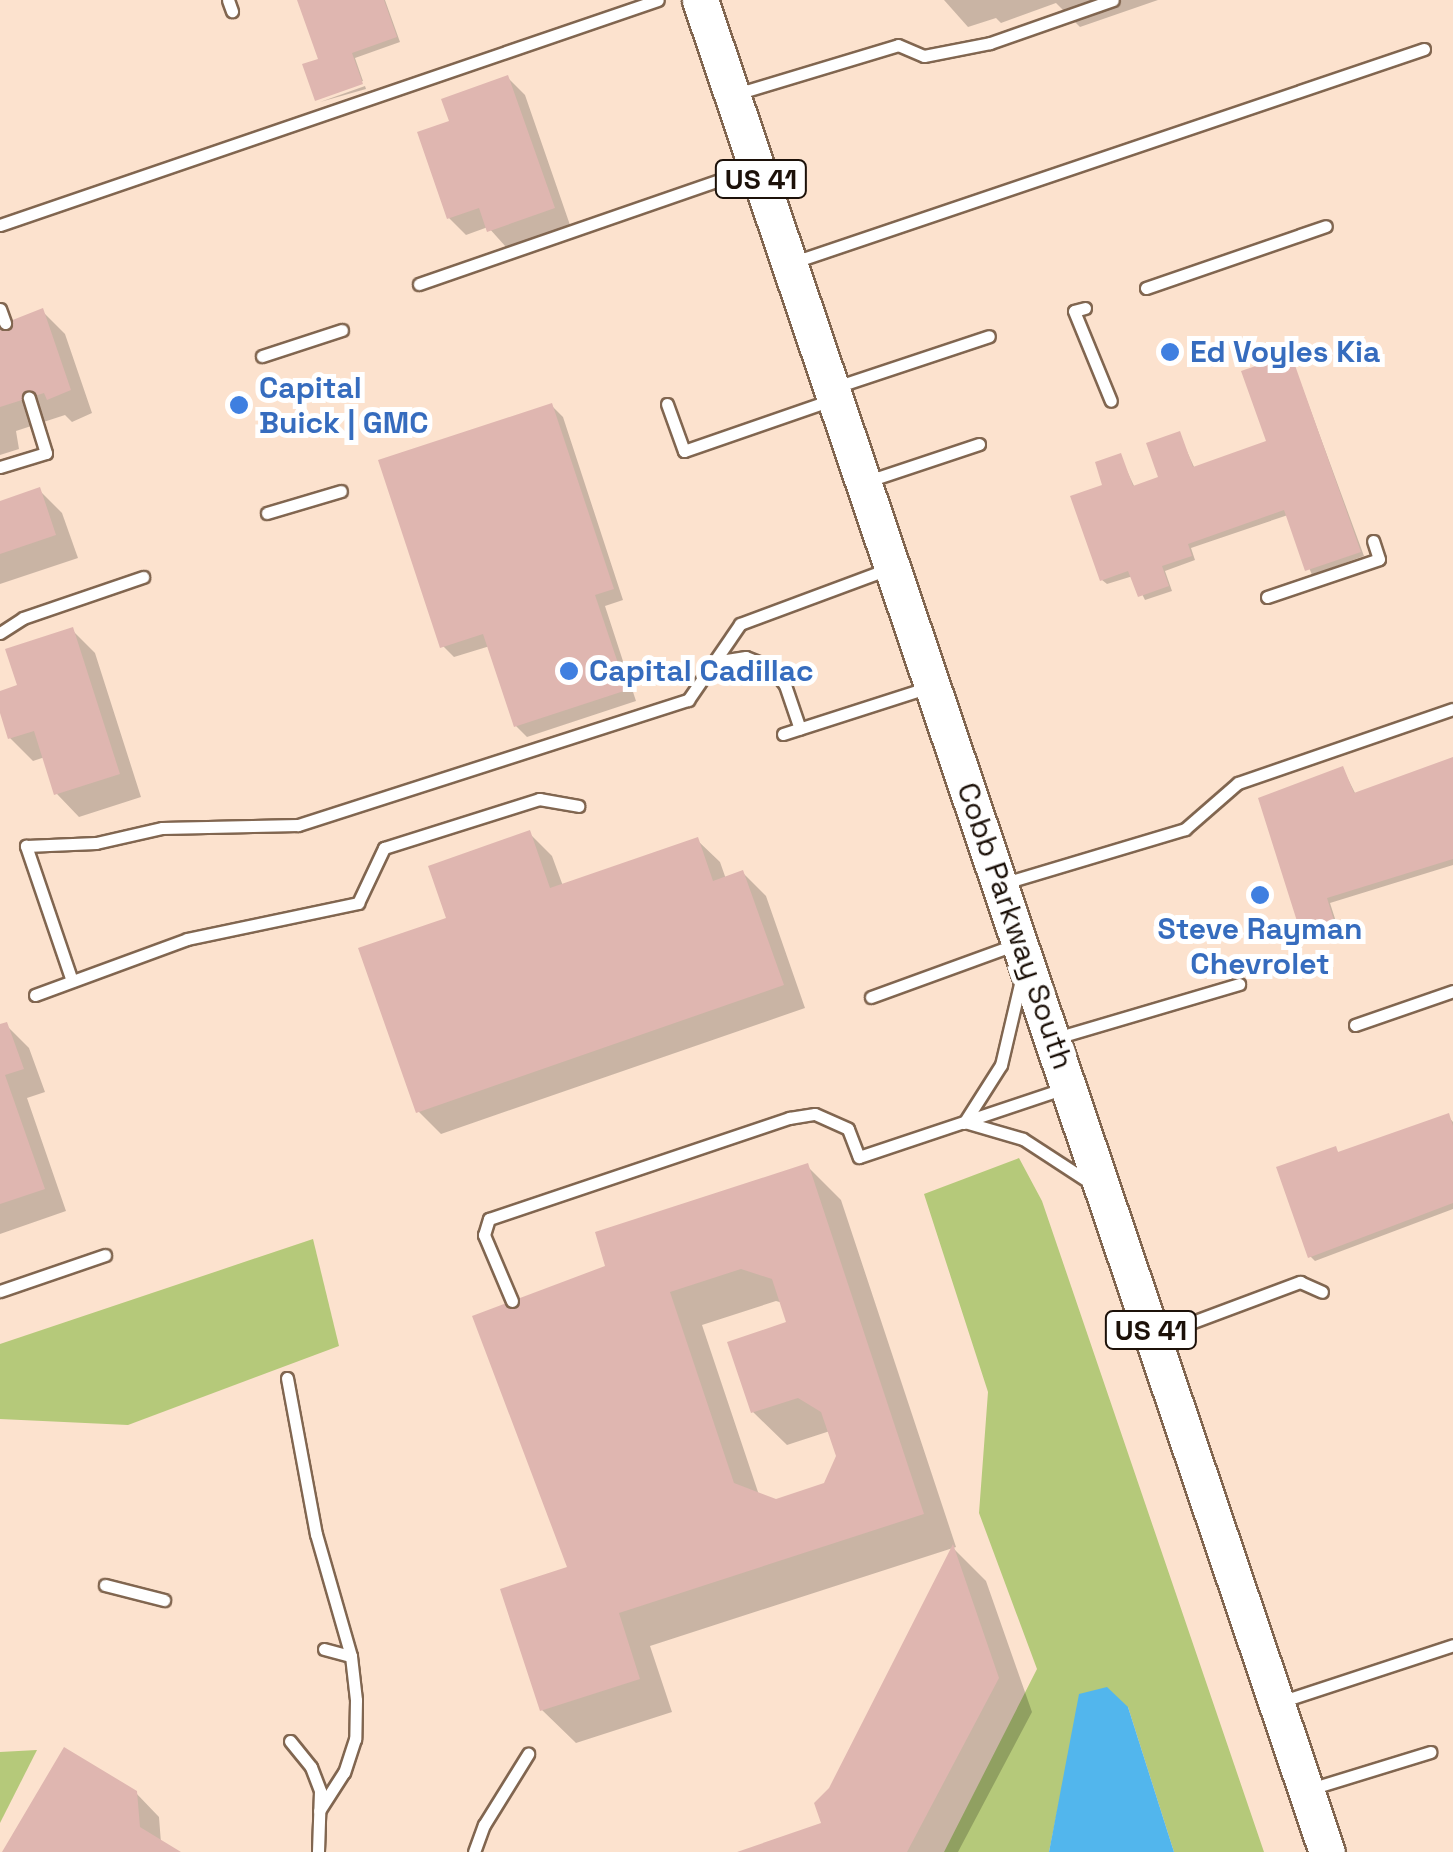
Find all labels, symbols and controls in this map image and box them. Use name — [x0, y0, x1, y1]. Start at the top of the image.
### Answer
road number: US 41 — [714, 156, 808, 202]
place label: Ed Voyles Kia — [1190, 334, 1381, 370]
marker: Ed Voyles Kia — [1159, 341, 1181, 363]
place label: Capital Buick | GMC — [259, 370, 428, 440]
marker: Capital Buick | GMC — [228, 394, 250, 416]
place label: Capital Cadillac — [589, 653, 813, 689]
marker: Capital Cadillac — [558, 660, 580, 682]
street label: Cobb Parkway South — [949, 778, 1081, 1074]
marker: Steve Rayman Chevrolet — [1249, 884, 1271, 906]
place label: Steve Rayman Chevrolet — [1158, 911, 1362, 982]
road number: US 41 — [1104, 1307, 1198, 1353]

